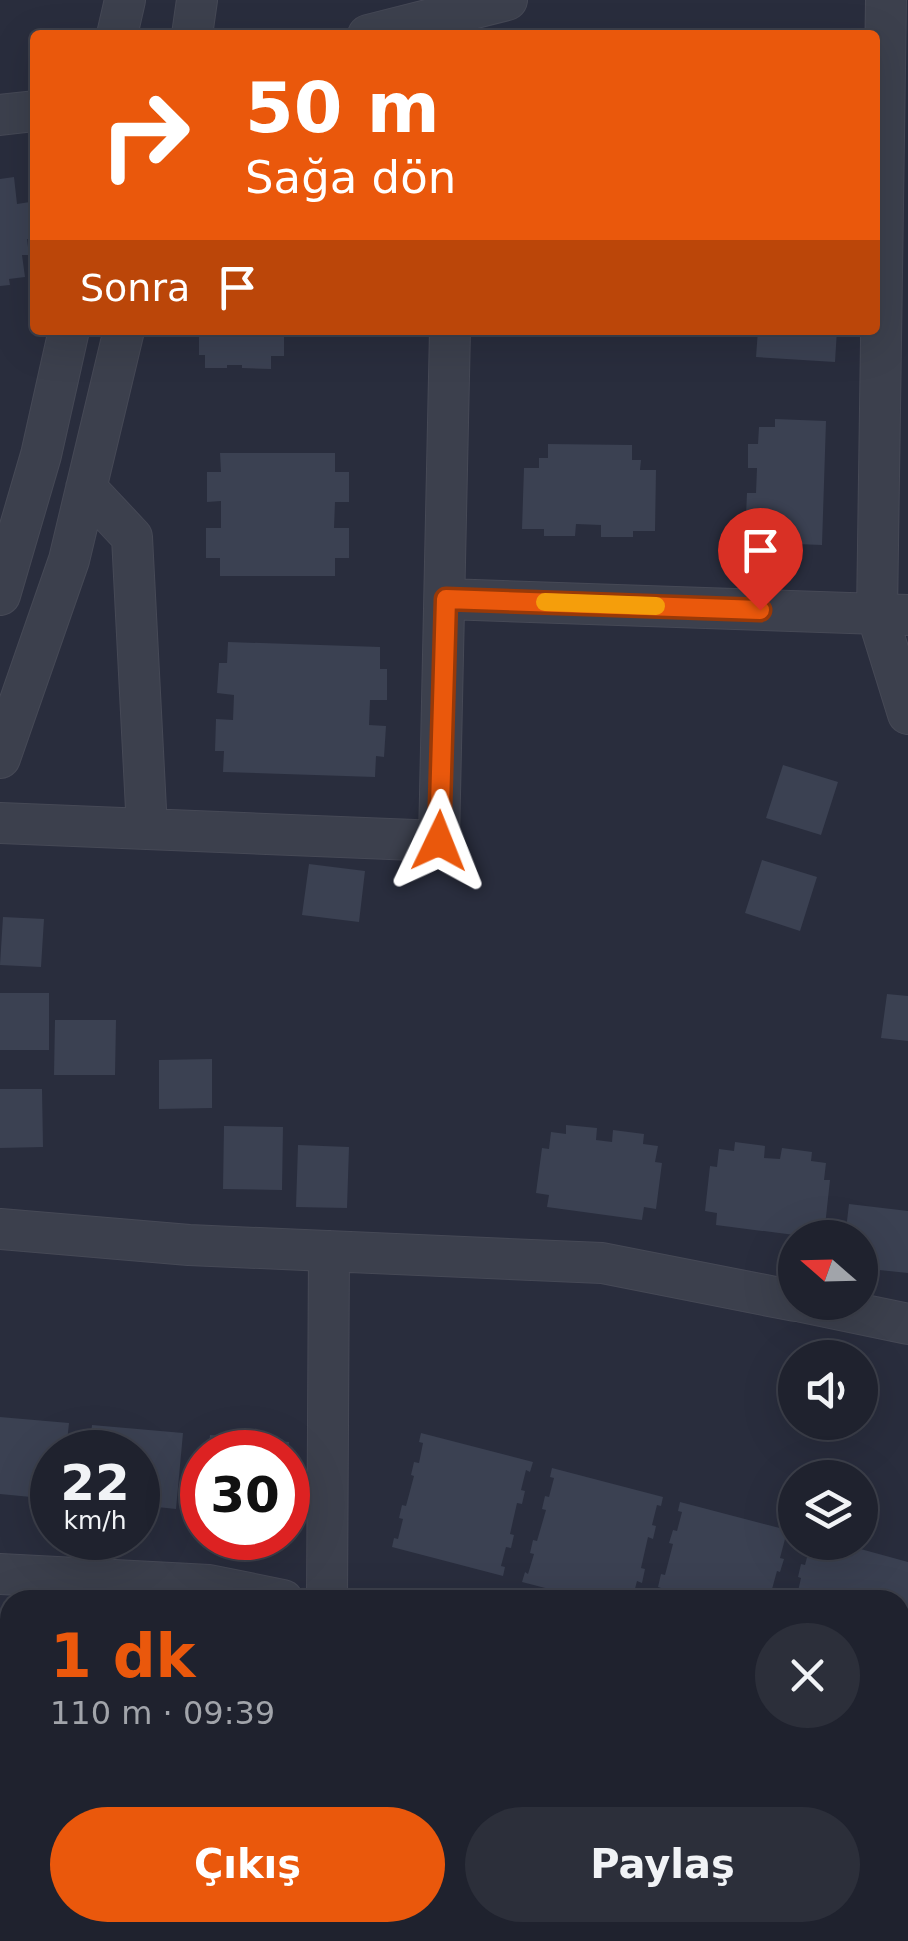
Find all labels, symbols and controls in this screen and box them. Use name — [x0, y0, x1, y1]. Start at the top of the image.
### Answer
text: 50 m — [245, 67, 440, 149]
icon: right — [80, 70, 210, 200]
text: Sağa dön — [245, 151, 456, 204]
icon: arrive — [210, 260, 265, 315]
text: Sonra — [80, 266, 190, 310]
pin — [718, 508, 803, 611]
icon: arrive — [733, 523, 788, 578]
position arrow — [387, 789, 491, 893]
north arrow — [778, 1220, 878, 1320]
map controls — [778, 1220, 878, 1560]
button: sound — [778, 1340, 878, 1440]
speed limit sign: 30 — [180, 1430, 310, 1560]
text: 22 — [60, 1454, 130, 1512]
button: layers — [778, 1460, 878, 1560]
text: km/h — [63, 1506, 127, 1535]
text: 1 dk — [50, 1621, 196, 1691]
button: close — [755, 1623, 860, 1728]
text: 110 m · 09:39 — [50, 1694, 275, 1732]
button: Çıkış — [50, 1807, 445, 1922]
button: Paylaş — [465, 1807, 860, 1922]

